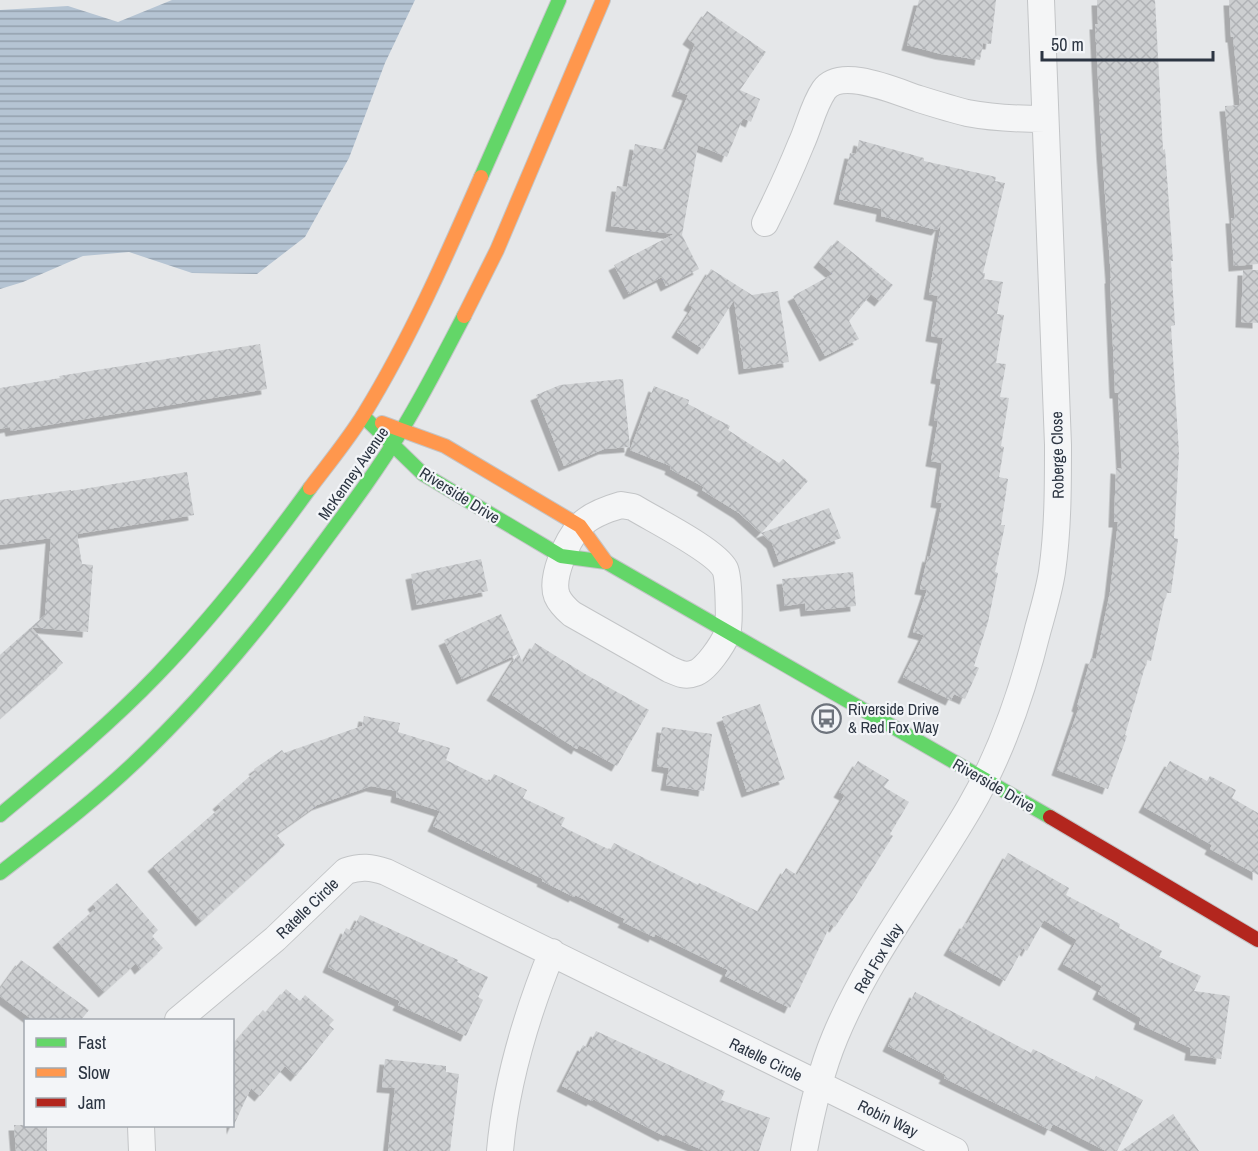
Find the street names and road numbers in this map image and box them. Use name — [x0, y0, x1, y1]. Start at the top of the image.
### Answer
street label: Roberge Close — [1045, 411, 1069, 499]
street label: McKenney Avenue — [313, 422, 393, 524]
street label: Riverside Drive — [416, 462, 504, 528]
street label: Riverside Drive — [949, 753, 1039, 817]
street label: Ratelle Circle — [271, 873, 343, 943]
street label: Red Fox Way — [848, 918, 908, 997]
street label: Ratelle Circle — [726, 1032, 806, 1086]
street label: Robin Way — [854, 1094, 922, 1142]

